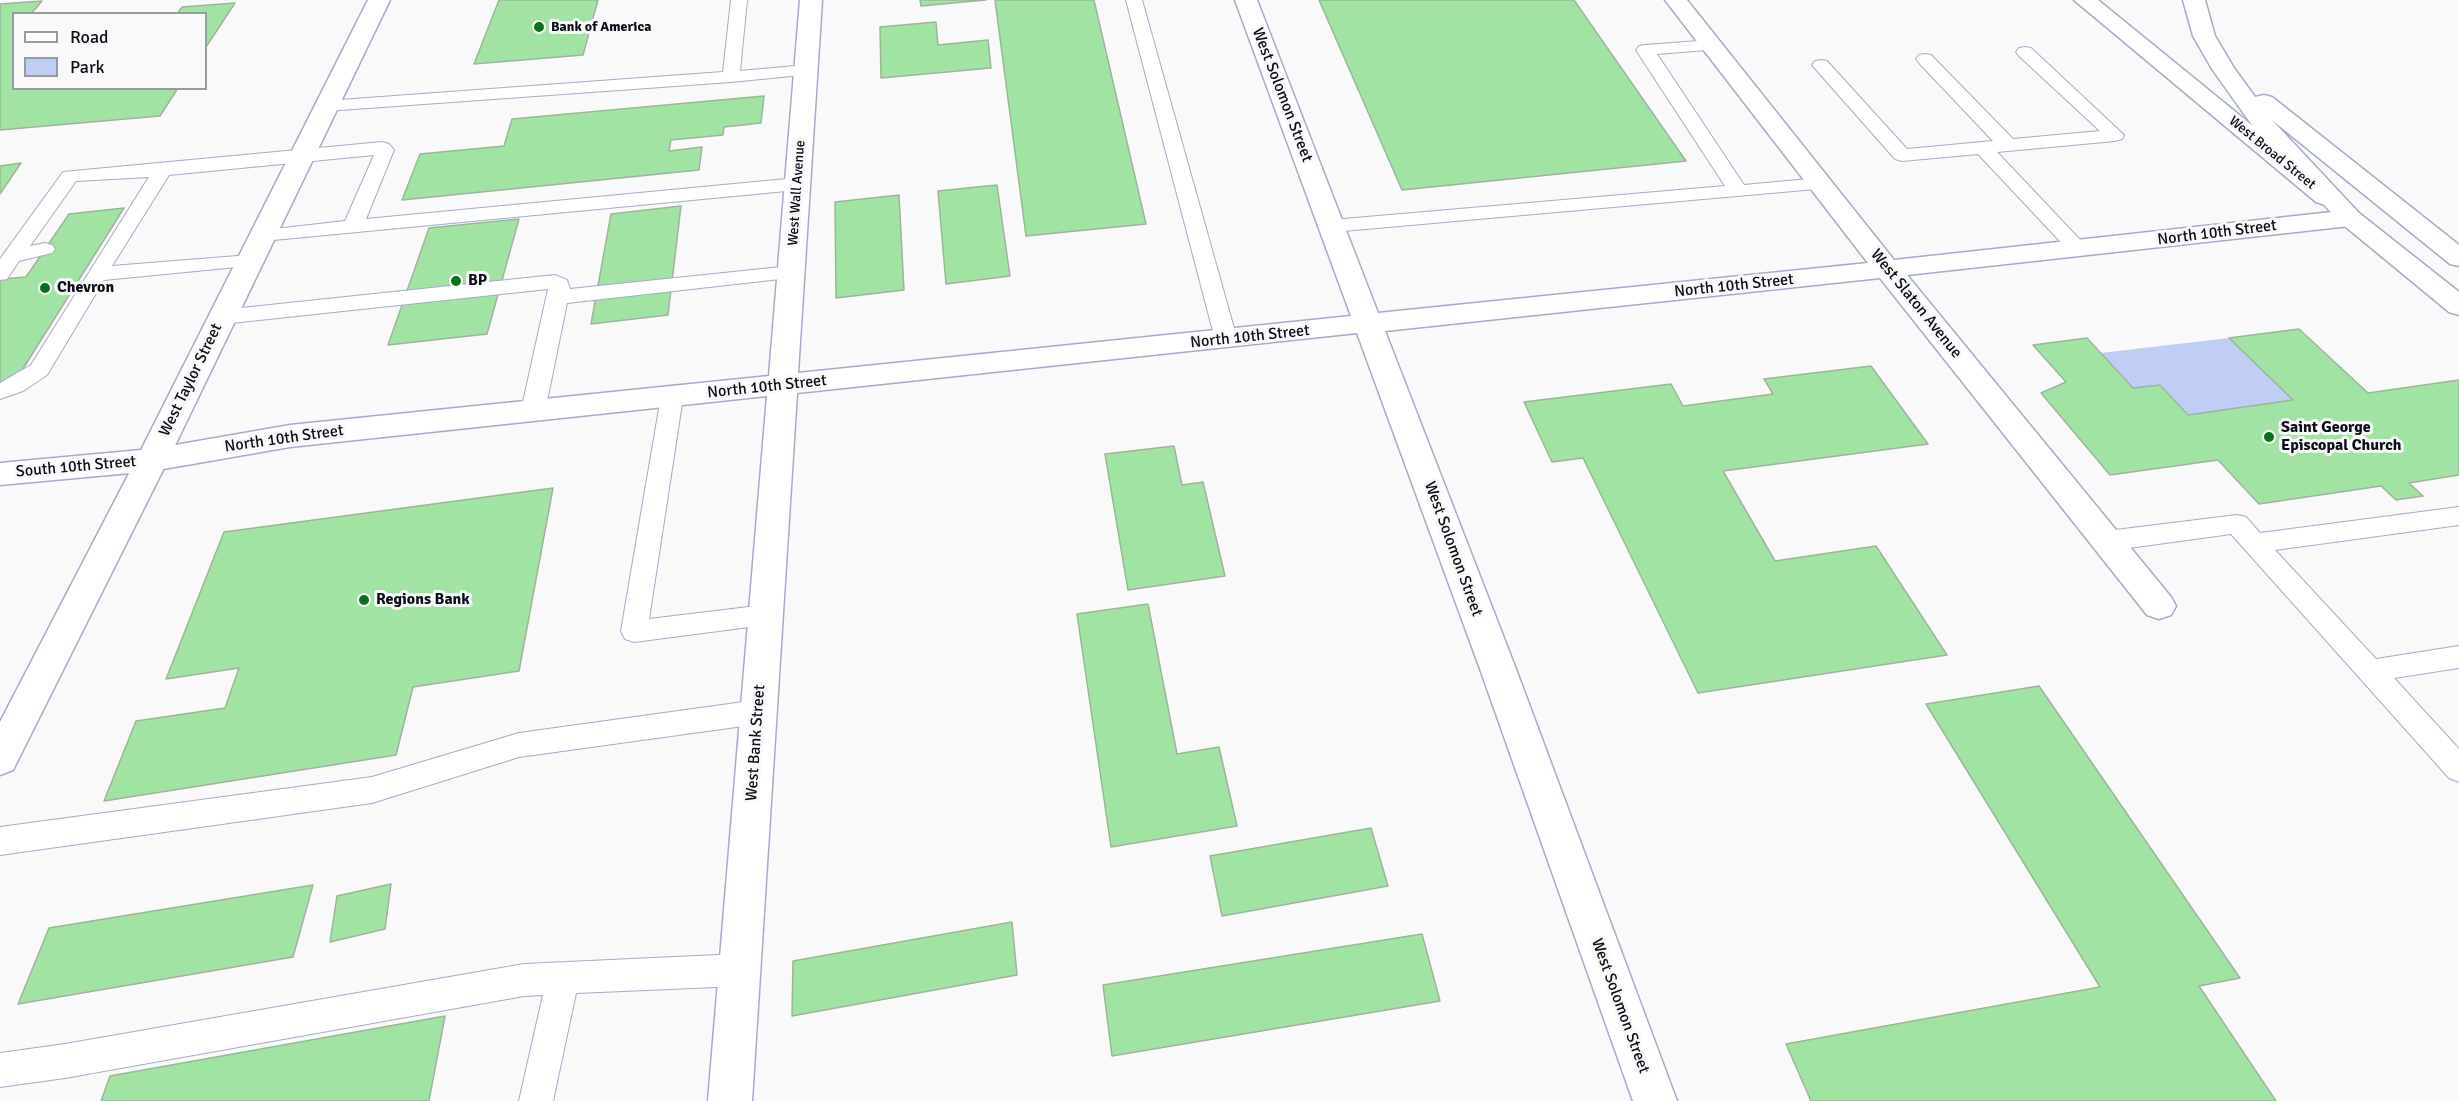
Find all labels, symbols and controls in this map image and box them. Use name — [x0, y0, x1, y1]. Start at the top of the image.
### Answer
legend — [12, 12, 207, 90]
place label: Bank of America — [551, 19, 651, 35]
marker: Bank of America — [532, 20, 546, 34]
street label: West Solomon Street — [1248, 25, 1316, 165]
text: Road — [70, 26, 109, 48]
text: Park — [70, 56, 105, 78]
street label: West Broad Street — [2225, 113, 2319, 193]
street label: West Wall Avenue — [785, 140, 809, 246]
street label: North 10th Street — [2156, 216, 2278, 250]
street label: West Slaton Avenue — [1866, 246, 1966, 362]
street label: North 10th Street — [1673, 270, 1795, 302]
place label: BP — [468, 271, 487, 291]
marker: BP — [449, 274, 463, 288]
place label: Chevron — [57, 278, 114, 298]
marker: Chevron — [38, 281, 52, 295]
street label: West Taylor Street — [155, 320, 227, 440]
street label: North 10th Street — [1189, 321, 1311, 353]
street label: North 10th Street — [706, 371, 828, 403]
place label: Saint George Episcopal Church — [2281, 418, 2401, 456]
street label: North 10th Street — [223, 421, 345, 457]
marker: Saint George Episcopal Church — [2262, 430, 2276, 444]
street label: South 10th Street — [15, 452, 137, 482]
street label: West Solomon Street — [1420, 479, 1486, 619]
place label: Regions Bank — [376, 590, 470, 610]
marker: Regions Bank — [357, 593, 371, 607]
street label: West Bank Street — [742, 684, 770, 802]
street label: West Solomon Street — [1587, 936, 1653, 1076]

